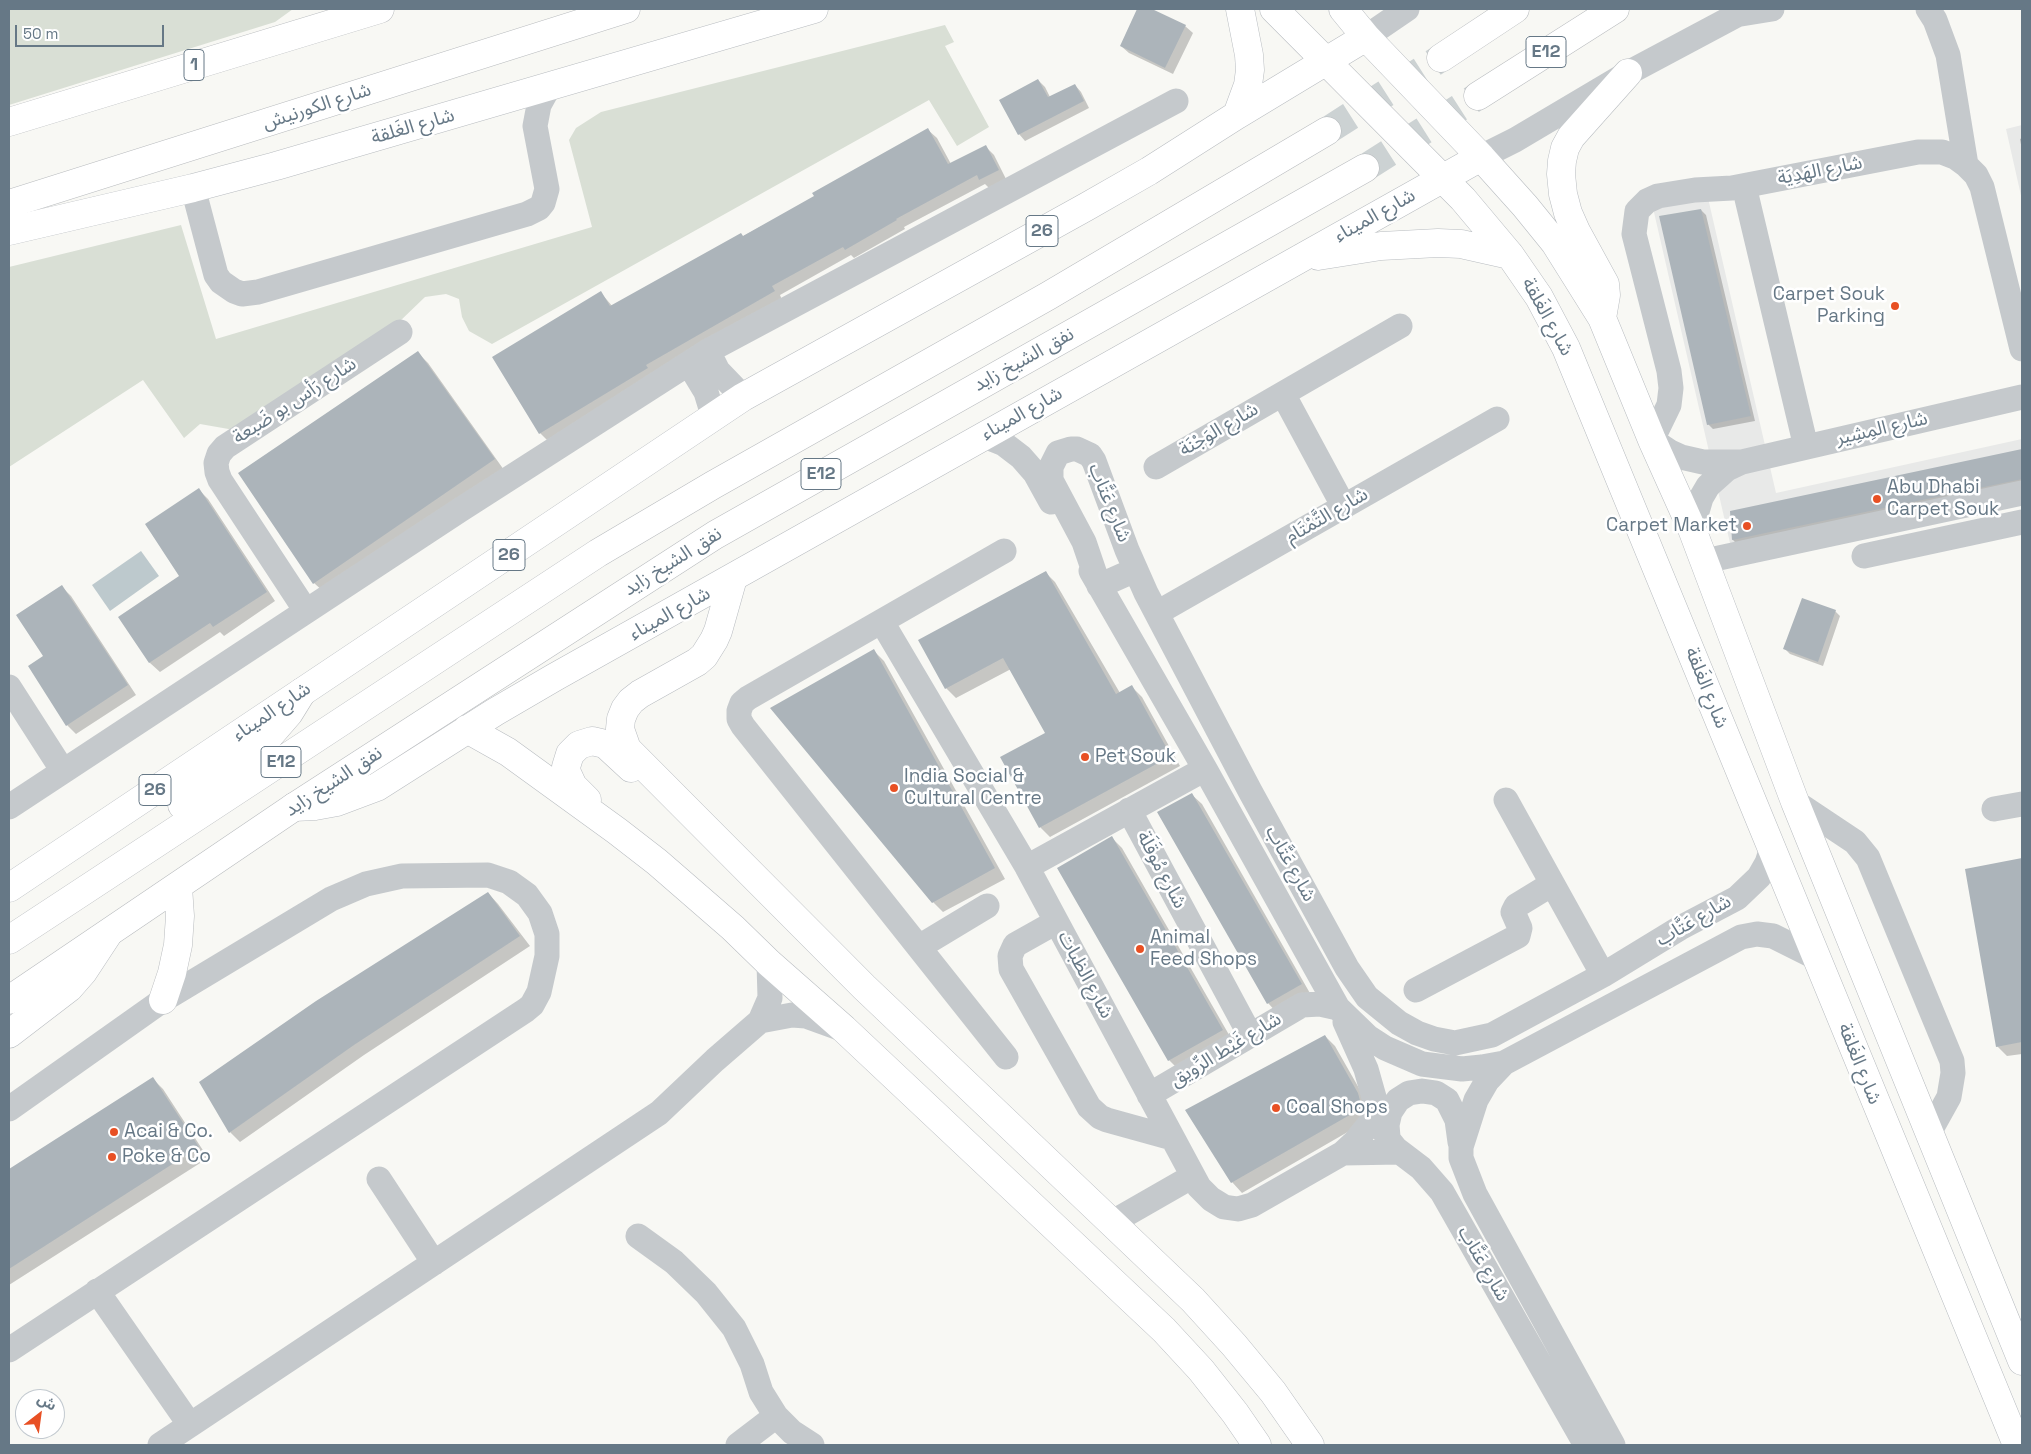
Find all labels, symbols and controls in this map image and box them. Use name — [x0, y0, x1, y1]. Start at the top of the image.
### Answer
scale bar — [18, 15, 166, 47]
text: 50 m — [23, 24, 58, 43]
road number: E12 — [1526, 36, 1566, 68]
road number: 1 — [184, 50, 204, 80]
street label: شارع الكورنيش — [260, 79, 374, 135]
street label: شارع الغَلقة — [369, 104, 457, 150]
street label: شارع الهَدِيَة — [1776, 152, 1864, 190]
street label: شارع الميناء — [1330, 184, 1420, 248]
road number: 26 — [1026, 216, 1058, 247]
street label: شارع الغَلقة — [1516, 274, 1578, 360]
place label: Carpet Souk Parking — [1773, 284, 1885, 328]
marker: Carpet Souk Parking — [1889, 300, 1901, 312]
street label: نفق الشيخ زايد — [970, 323, 1078, 397]
street label: شارع رَأس بو ضَبعة — [229, 353, 361, 449]
street label: شارع الميناء — [977, 382, 1067, 446]
street label: شارع الوَجْنَة — [1176, 398, 1262, 462]
street label: شارع المِشِير — [1834, 407, 1930, 451]
road number: E12 — [801, 458, 841, 489]
street label: شارع عَتَّاب — [1083, 460, 1135, 546]
place label: Abu Dhabi Carpet Souk — [1887, 477, 1999, 521]
street label: شارع التَّمْتَام — [1282, 483, 1372, 549]
marker: Abu Dhabi Carpet Souk — [1871, 493, 1883, 505]
place label: Carpet Market — [1606, 515, 1737, 537]
marker: Carpet Market — [1741, 520, 1753, 532]
street label: نفق الشيخ زايد — [620, 523, 726, 601]
road number: 26 — [493, 540, 525, 570]
street label: شارع الميناء — [625, 582, 715, 646]
street label: شارع الغَلقة — [1679, 644, 1733, 732]
street label: شارع الميناء — [229, 678, 315, 746]
street label: نفق الشيخ زايد — [281, 742, 387, 822]
road number: E12 — [261, 746, 301, 778]
place label: Pet Souk — [1095, 746, 1176, 768]
marker: Pet Souk — [1079, 751, 1091, 763]
place label: India Social & Cultural Centre — [904, 766, 1042, 810]
road number: 26 — [139, 774, 171, 806]
marker: India Social & Cultural Centre — [888, 782, 900, 794]
street label: شارع عَتَّاب — [1260, 822, 1320, 906]
street label: شارع مُوقَلَة — [1131, 827, 1191, 913]
street label: شارع عَتَّاب — [1652, 890, 1736, 952]
street label: شارع الظبات — [1052, 927, 1118, 1023]
place label: Animal Feed Shops — [1150, 927, 1257, 971]
marker: Animal Feed Shops — [1134, 943, 1146, 955]
street label: شارع غَيْط الرِّويق — [1166, 1008, 1286, 1092]
street label: شارع الغَلقة — [1832, 1020, 1886, 1108]
place label: Coal Shops — [1286, 1097, 1388, 1119]
marker: Coal Shops — [1270, 1102, 1282, 1114]
place label: Acai & Co. — [124, 1121, 213, 1143]
marker: Acai & Co. — [108, 1126, 120, 1138]
place label: Poke & Co — [122, 1146, 211, 1168]
marker: Poke & Co — [106, 1151, 118, 1163]
street label: شارع عَتَّاب — [1452, 1222, 1514, 1306]
north arrow — [15, 1389, 65, 1439]
text: ش — [34, 1389, 60, 1414]

